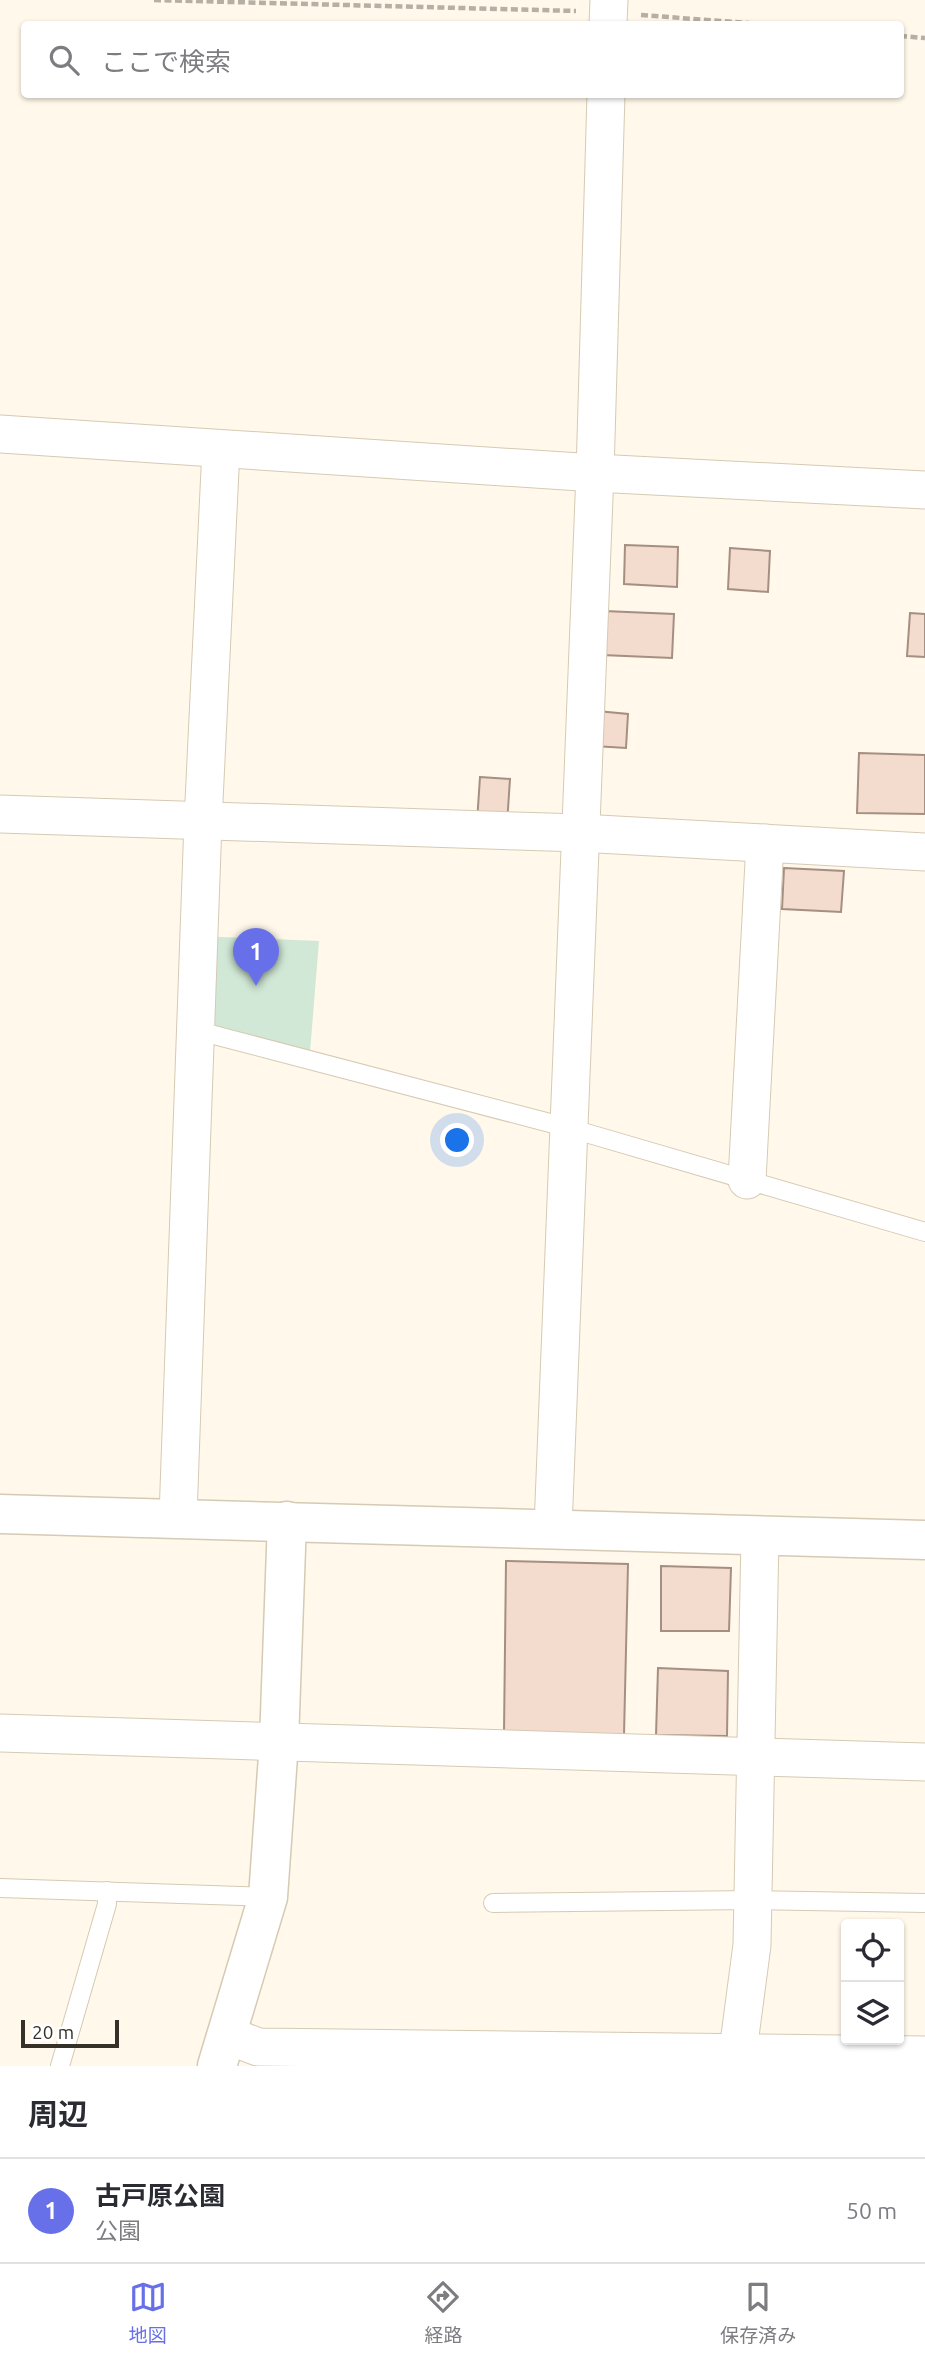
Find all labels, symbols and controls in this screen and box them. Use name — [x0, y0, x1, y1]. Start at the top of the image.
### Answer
search box — [21, 21, 904, 98]
icon: search — [45, 41, 83, 79]
text: ここで検索 — [101, 47, 231, 76]
pin: 1 — [233, 928, 279, 986]
your location — [440, 1123, 474, 1157]
map controls — [841, 1919, 904, 2045]
button: locate — [841, 1919, 904, 1982]
button: layers — [841, 1982, 904, 2045]
scale bar — [21, 2017, 119, 2049]
text: 20 m — [32, 2021, 74, 2043]
text: 周辺 — [28, 2097, 88, 2131]
text: 古戸原公園 — [95, 2181, 225, 2210]
text: 1 — [45, 2198, 57, 2223]
text: 50 m — [846, 2198, 897, 2223]
text: 公園 — [95, 2218, 141, 2243]
tab: 地図 — [129, 2278, 167, 2347]
tab: 経路 — [424, 2278, 462, 2347]
tab: 保存済み — [720, 2278, 796, 2347]

